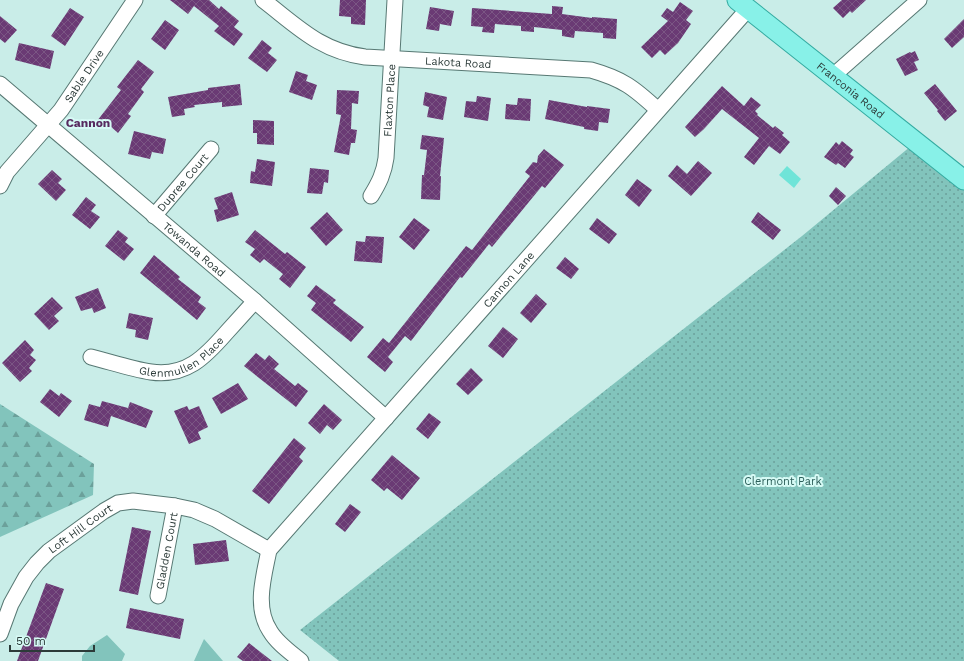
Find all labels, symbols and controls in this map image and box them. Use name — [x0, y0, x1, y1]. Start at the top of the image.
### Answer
street label: Sable Drive — [62, 47, 106, 105]
street label: Lakota Road — [425, 54, 492, 71]
street label: Franconia Road — [814, 59, 887, 121]
street label: Flaxton Place — [381, 64, 398, 137]
district label: Cannon — [66, 116, 110, 130]
street label: Dupree Court — [154, 150, 211, 214]
street label: Towanda Road — [160, 219, 228, 279]
street label: Cannon Lane — [480, 249, 537, 310]
street label: Glenmullen Place — [138, 334, 226, 379]
park label: Clermont Park — [744, 475, 822, 488]
street label: Loft Hill Court — [46, 501, 115, 556]
street label: Gladden Court — [153, 511, 180, 590]
scale bar — [10, 627, 94, 653]
text: 50 m — [16, 634, 46, 648]

